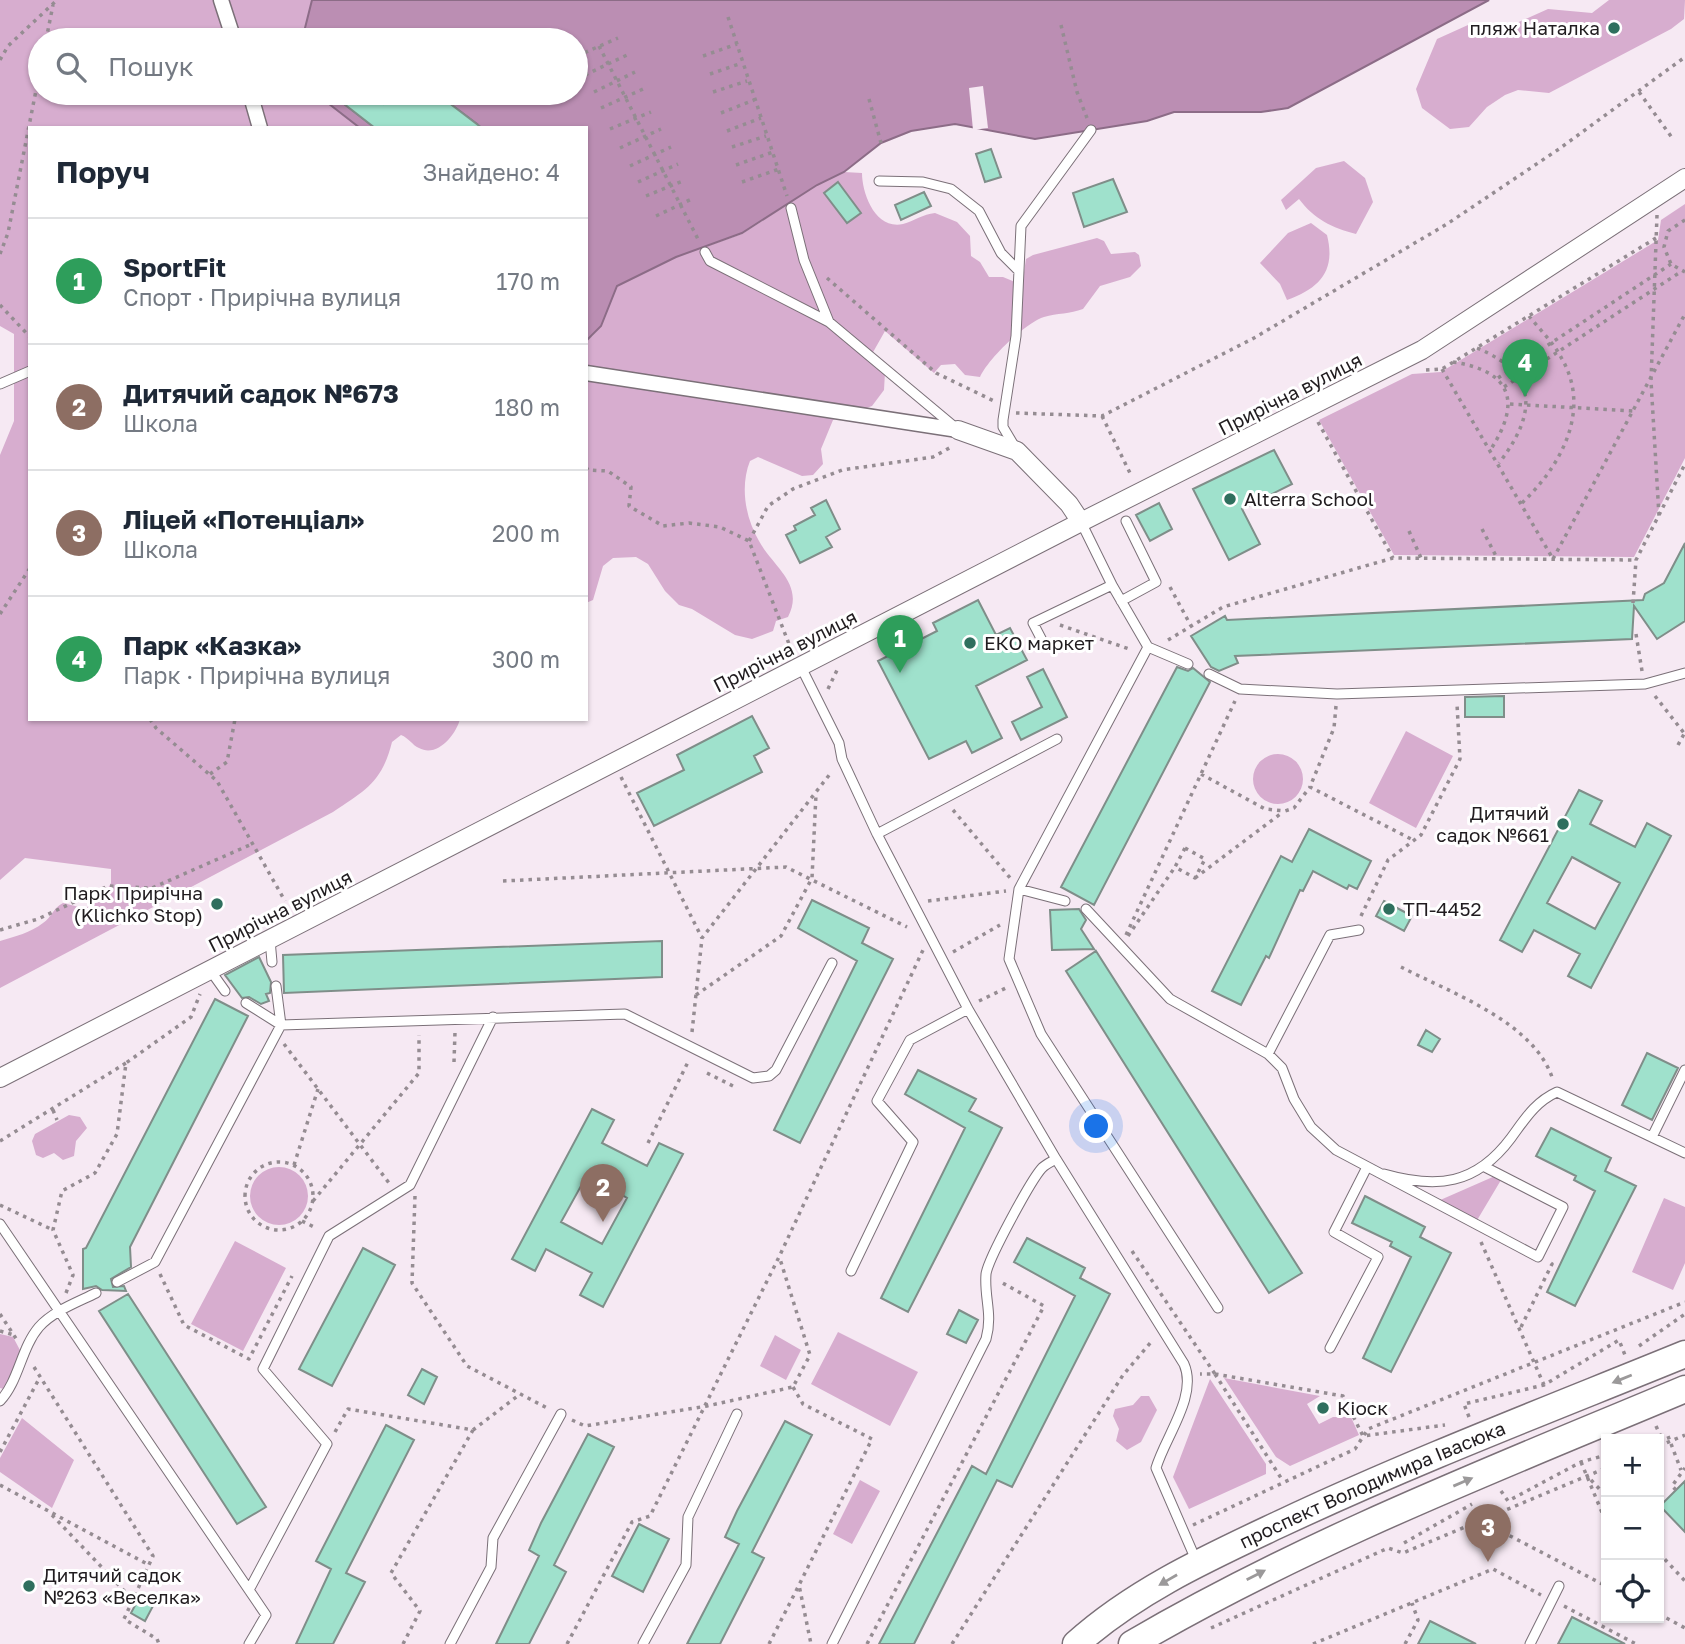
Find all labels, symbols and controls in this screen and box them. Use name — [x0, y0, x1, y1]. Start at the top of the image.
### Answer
place label: пляж Наталка — [1469, 16, 1600, 39]
marker: пляж Наталка — [1606, 20, 1622, 36]
search box — [28, 28, 588, 105]
icon: search — [52, 48, 90, 86]
text: Пошук — [108, 51, 194, 82]
text: Поруч — [56, 154, 150, 190]
text: Знайдено: 4 — [422, 158, 560, 186]
text: SportFit — [123, 252, 226, 283]
text: 1 — [73, 267, 85, 295]
text: 170 m — [496, 267, 560, 295]
text: Спорт · Прирічна вулиця — [123, 283, 401, 311]
pin: 4 — [1502, 339, 1548, 397]
street label: Прирічна вулиця — [1214, 347, 1365, 440]
text: Дитячий садок №673 — [123, 378, 399, 409]
text: 2 — [72, 393, 86, 421]
text: 180 m — [494, 393, 560, 421]
text: Школа — [123, 409, 198, 437]
place label: Alterra School — [1244, 487, 1374, 510]
marker: Alterra School — [1222, 491, 1238, 507]
text: Ліцей «Потенціал» — [123, 504, 364, 535]
text: 3 — [72, 519, 86, 547]
text: 200 m — [492, 519, 560, 547]
text: Школа — [123, 535, 198, 563]
street label: Прирічна вулиця — [709, 604, 860, 697]
pin: 1 — [877, 615, 923, 673]
text: Парк «Казка» — [123, 630, 301, 661]
place label: ЕКО маркет — [984, 631, 1094, 654]
marker: ЕКО маркет — [962, 635, 978, 651]
text: 4 — [72, 645, 86, 673]
text: 300 m — [492, 645, 560, 673]
text: Парк · Прирічна вулиця — [123, 661, 390, 689]
place label: Дитячий садок №661 — [1436, 801, 1549, 846]
marker: Дитячий садок №661 — [1555, 816, 1571, 832]
street label: Прирічна вулиця — [204, 864, 355, 957]
place label: Парк Прирічна (Klichko Stop) — [63, 881, 203, 926]
marker: Парк Прирічна (Klichko Stop) — [209, 896, 225, 912]
place label: ТП-4452 — [1403, 897, 1481, 920]
marker: ТП-4452 — [1381, 901, 1397, 917]
your location — [1079, 1109, 1113, 1143]
pin: 2 — [580, 1164, 626, 1222]
one-way arrow — [1611, 1374, 1632, 1385]
place label: Кіоск — [1337, 1396, 1388, 1419]
marker: Кіоск — [1315, 1400, 1331, 1416]
street label: проспект Володимира Івасюка — [1235, 1416, 1509, 1553]
map controls — [1601, 1434, 1664, 1623]
button: + — [1601, 1434, 1664, 1497]
one-way arrow — [1453, 1476, 1474, 1487]
button: − — [1601, 1497, 1664, 1560]
pin: 3 — [1465, 1504, 1511, 1562]
button: locate — [1601, 1560, 1664, 1623]
place label: Дитячий садок №263 «Веселка» — [43, 1563, 201, 1608]
one-way arrow — [1246, 1569, 1266, 1580]
one-way arrow — [1158, 1574, 1177, 1586]
marker: Дитячий садок №263 «Веселка» — [21, 1578, 37, 1594]

